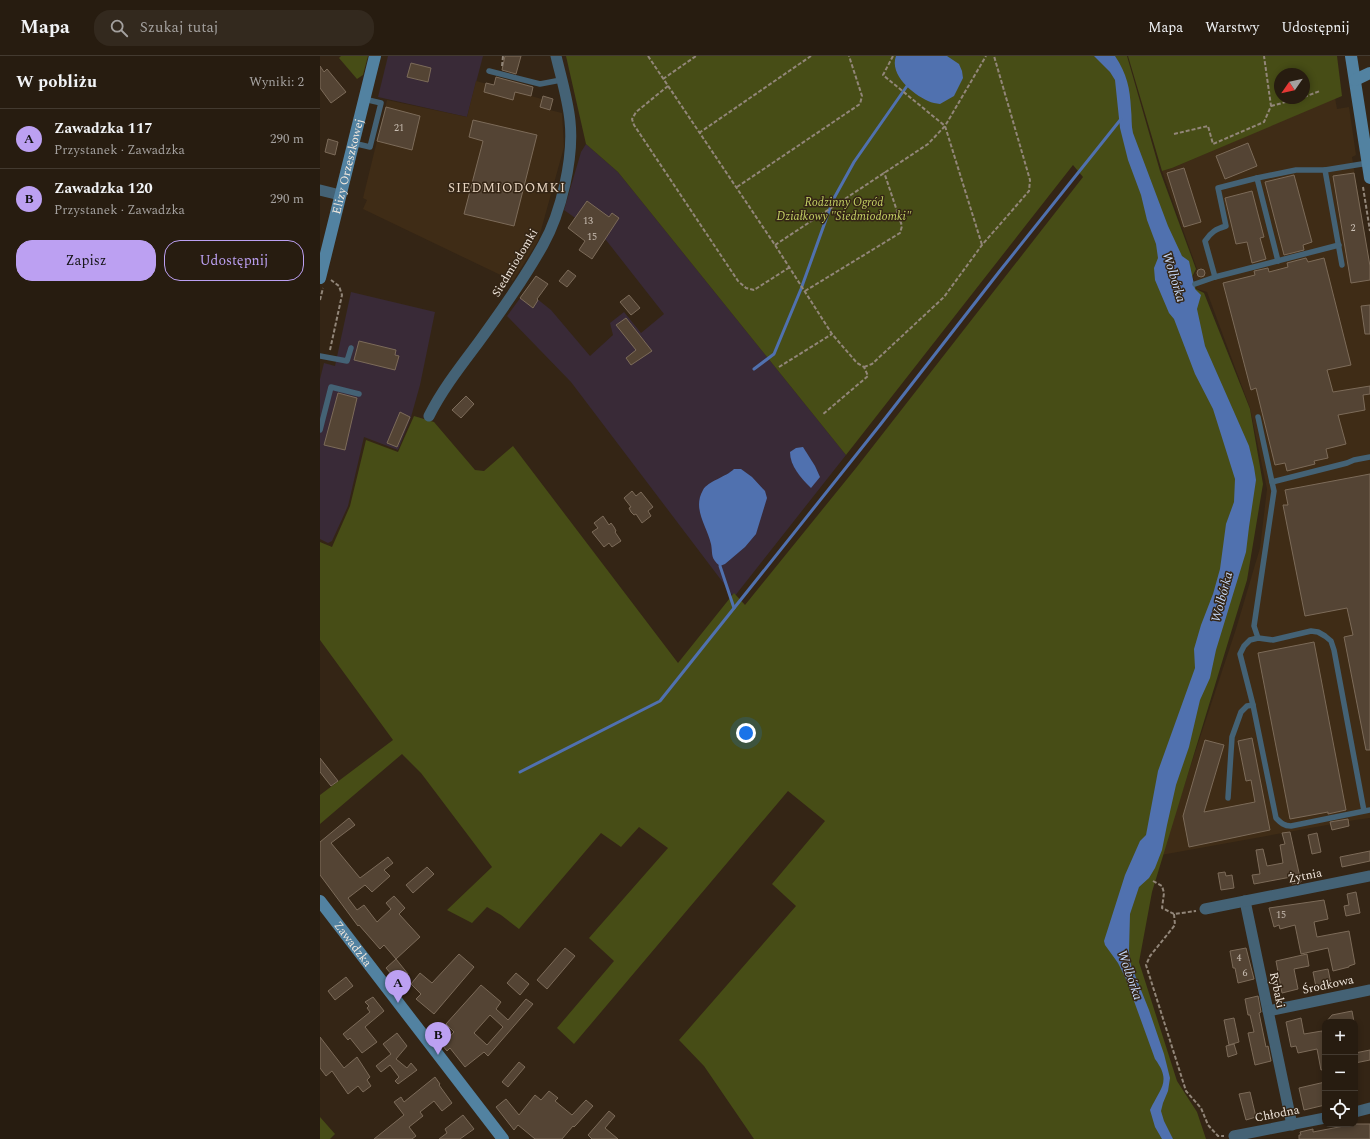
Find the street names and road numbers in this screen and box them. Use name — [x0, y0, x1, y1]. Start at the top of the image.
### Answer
street label: Elizy Orzeszkowej — [327, 117, 369, 216]
street label: Siedmiodomki — [487, 225, 543, 301]
street label: Żytnia — [1286, 863, 1324, 889]
street label: Zawadzka — [329, 917, 377, 971]
street label: Rybaki — [1264, 970, 1290, 1010]
street label: Środkowa — [1300, 970, 1356, 1000]
street label: Chłodna — [1253, 1100, 1301, 1128]

